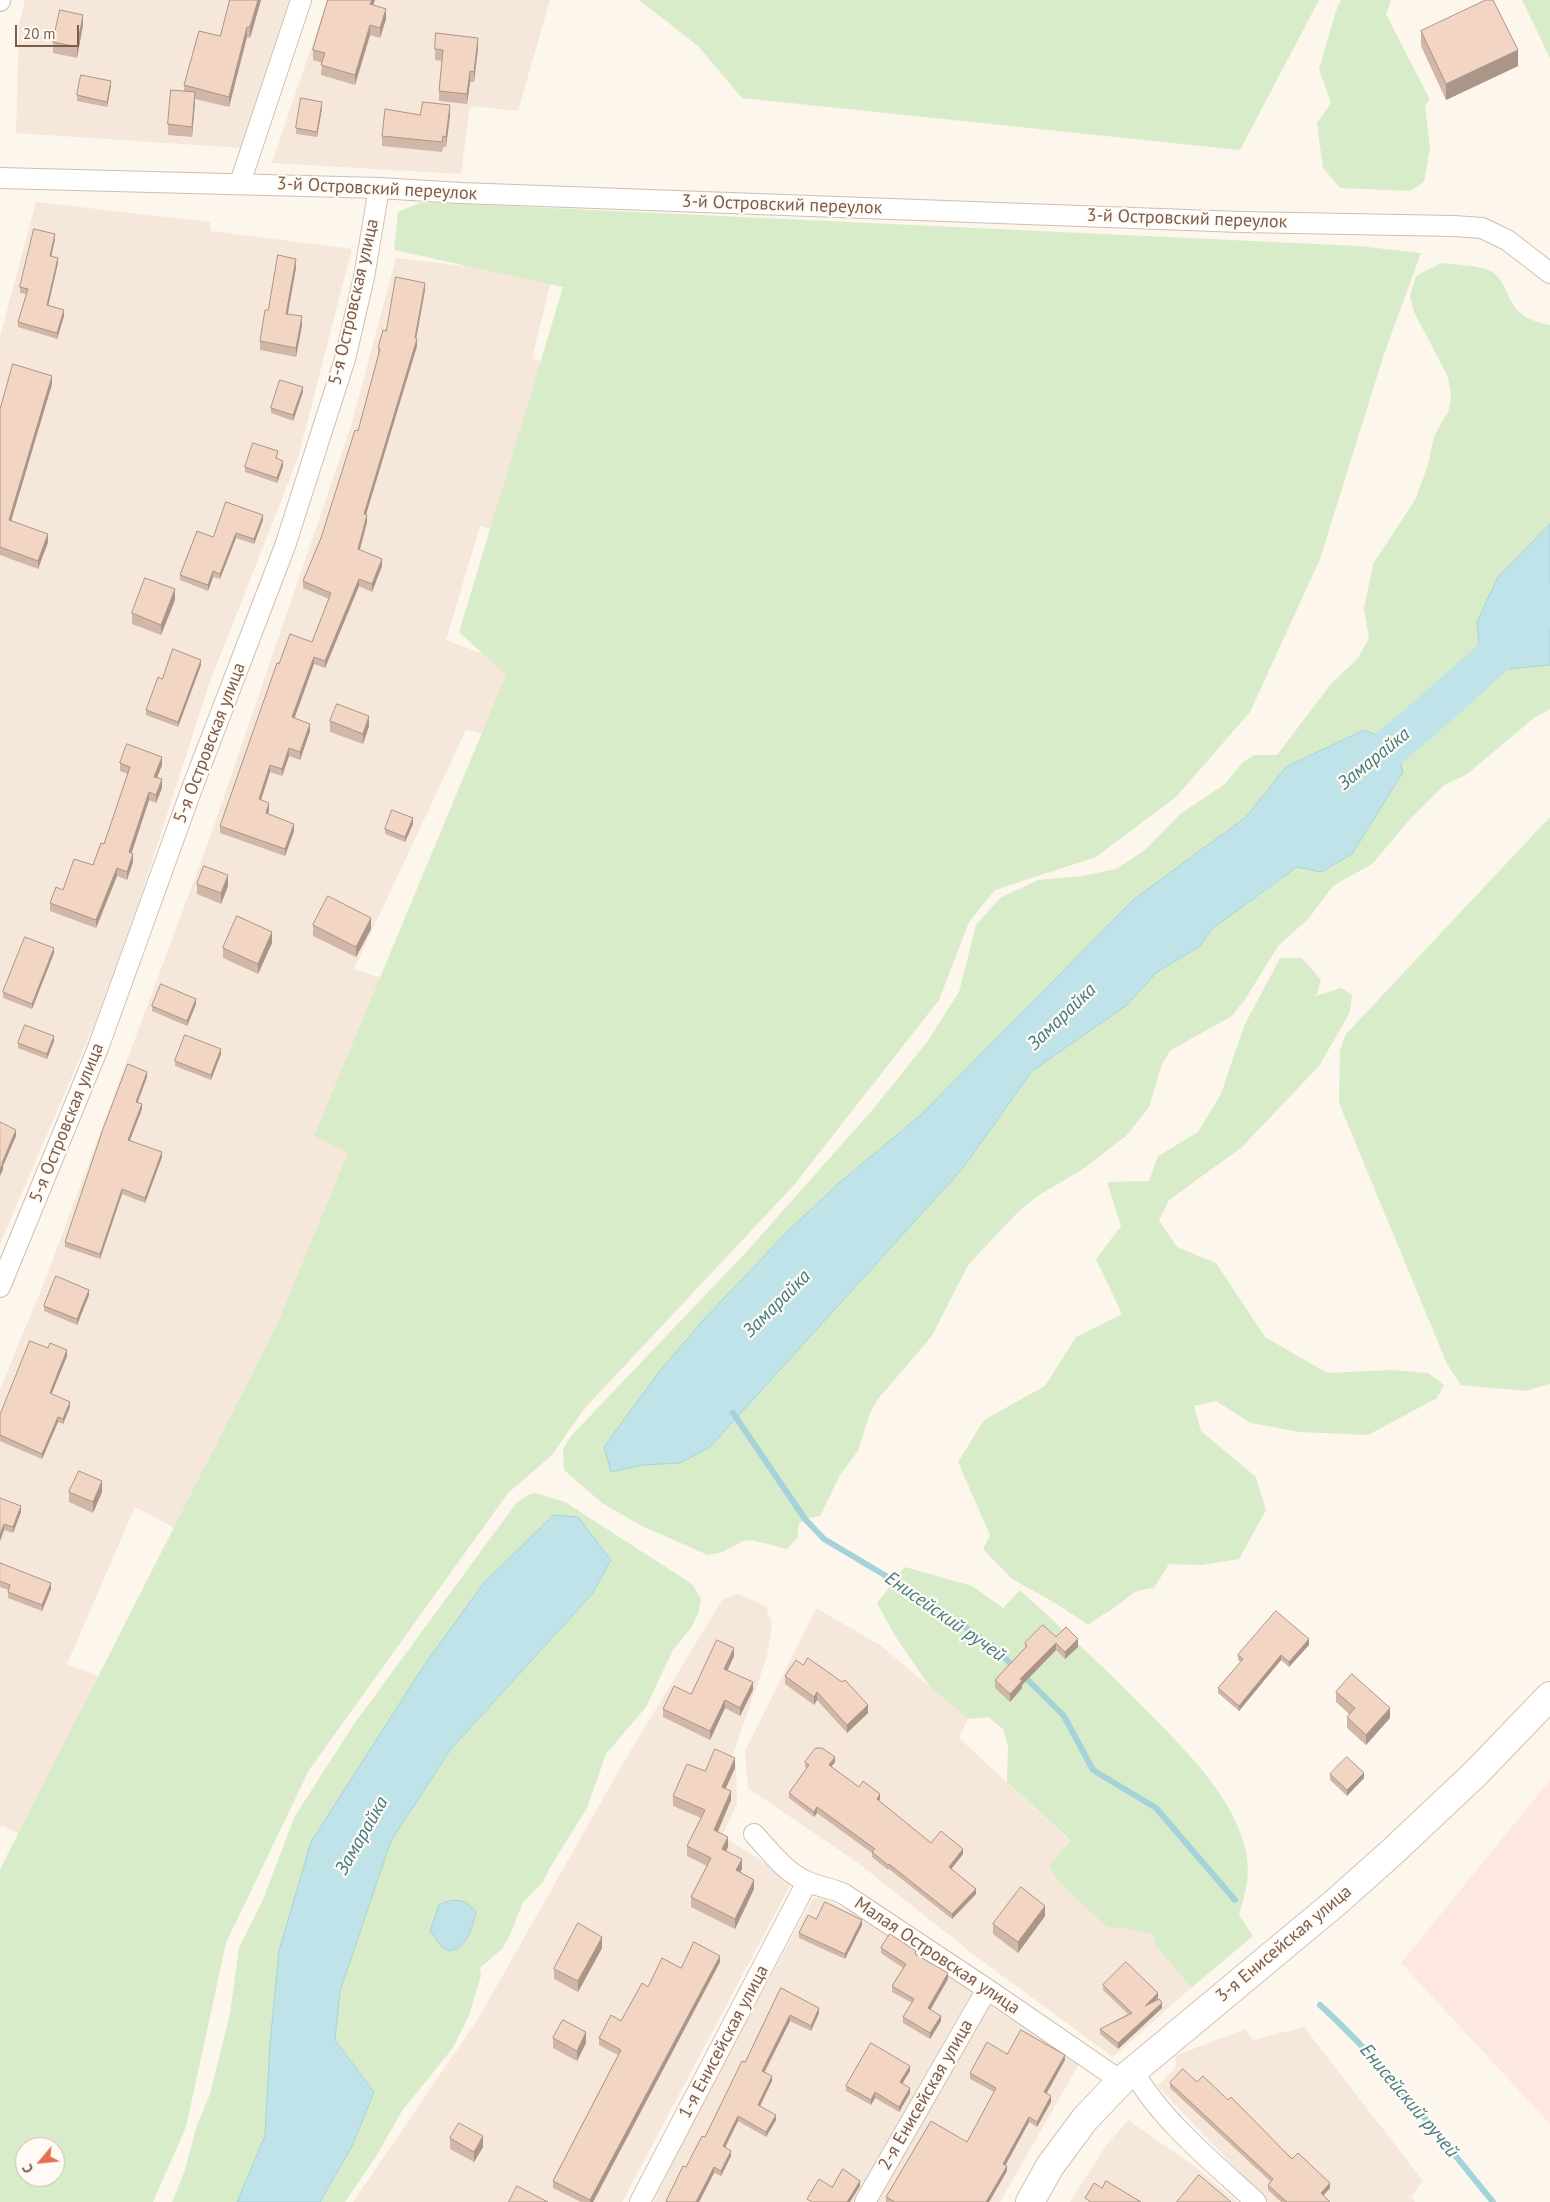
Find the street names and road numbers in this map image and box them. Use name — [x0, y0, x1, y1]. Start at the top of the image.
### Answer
street label: 3-й Островский переулок — [276, 173, 478, 205]
street label: 3-й Островский переулок — [681, 191, 883, 219]
street label: 3-й Островский переулок — [1086, 205, 1288, 233]
street label: 5-я Островская улица — [324, 217, 384, 387]
street label: 5-я Островская улица — [169, 660, 251, 826]
street label: 5-я Островская улица — [25, 1040, 109, 1206]
street label: 3-я Енисейская улица — [1212, 1881, 1356, 2007]
street label: Малая Островская улица — [850, 1893, 1024, 2019]
street label: 1-я Енисейская улица — [674, 1962, 774, 2122]
street label: 2-я Енисейская улица — [874, 2016, 978, 2174]

